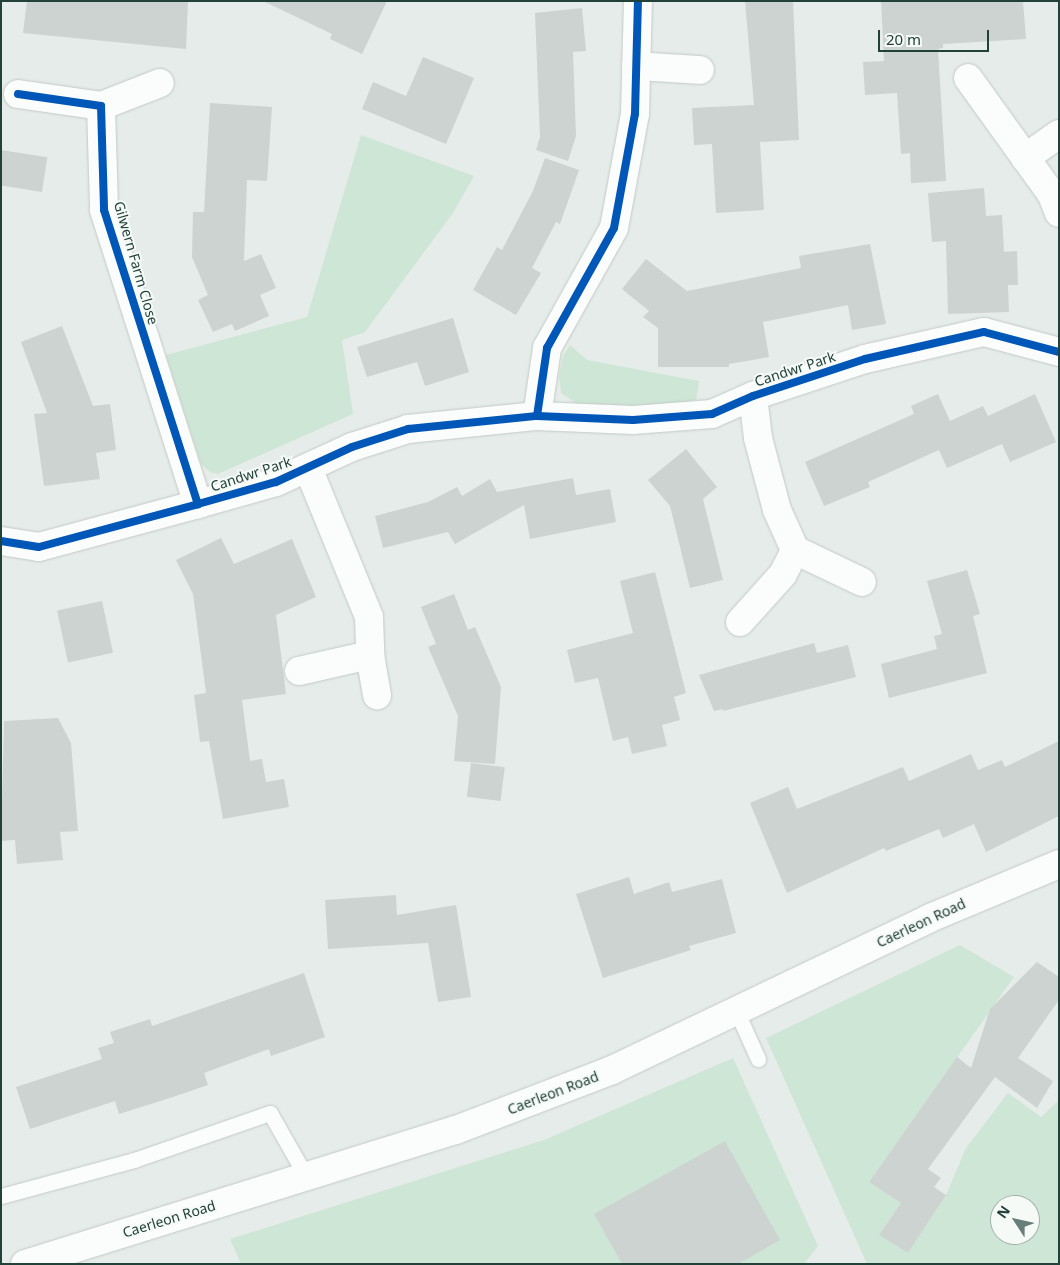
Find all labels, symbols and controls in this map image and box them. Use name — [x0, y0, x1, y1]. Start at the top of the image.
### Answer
scale bar — [880, 20, 991, 52]
text: 20 m — [886, 29, 921, 49]
street label: Gilwern Farm Close — [110, 199, 162, 327]
street label: Candwr Park — [752, 348, 838, 390]
street label: Candwr Park — [208, 453, 294, 495]
street label: Caerleon Road — [874, 895, 968, 951]
street label: Caerleon Road — [505, 1068, 601, 1118]
north arrow — [990, 1195, 1040, 1245]
street label: Caerleon Road — [121, 1197, 217, 1241]
text: N — [992, 1202, 1014, 1222]

